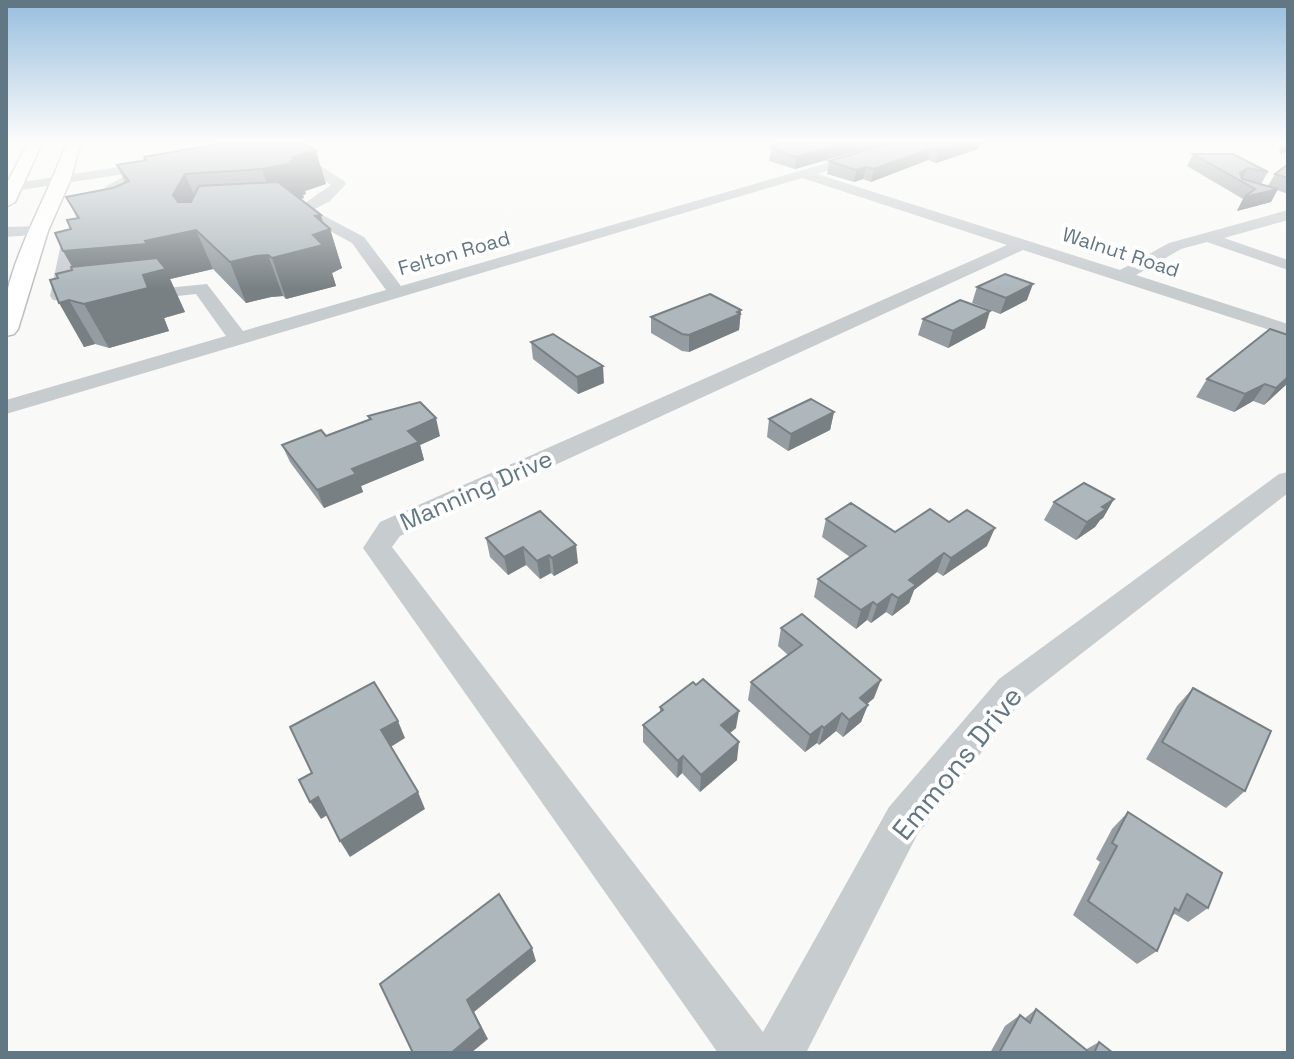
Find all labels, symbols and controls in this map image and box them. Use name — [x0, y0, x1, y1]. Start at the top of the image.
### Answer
street label: Walnut Road — [1059, 221, 1183, 283]
street label: Felton Road — [395, 225, 513, 281]
street label: Manning Drive — [395, 443, 557, 537]
street label: Emmons Drive — [884, 679, 1030, 847]

